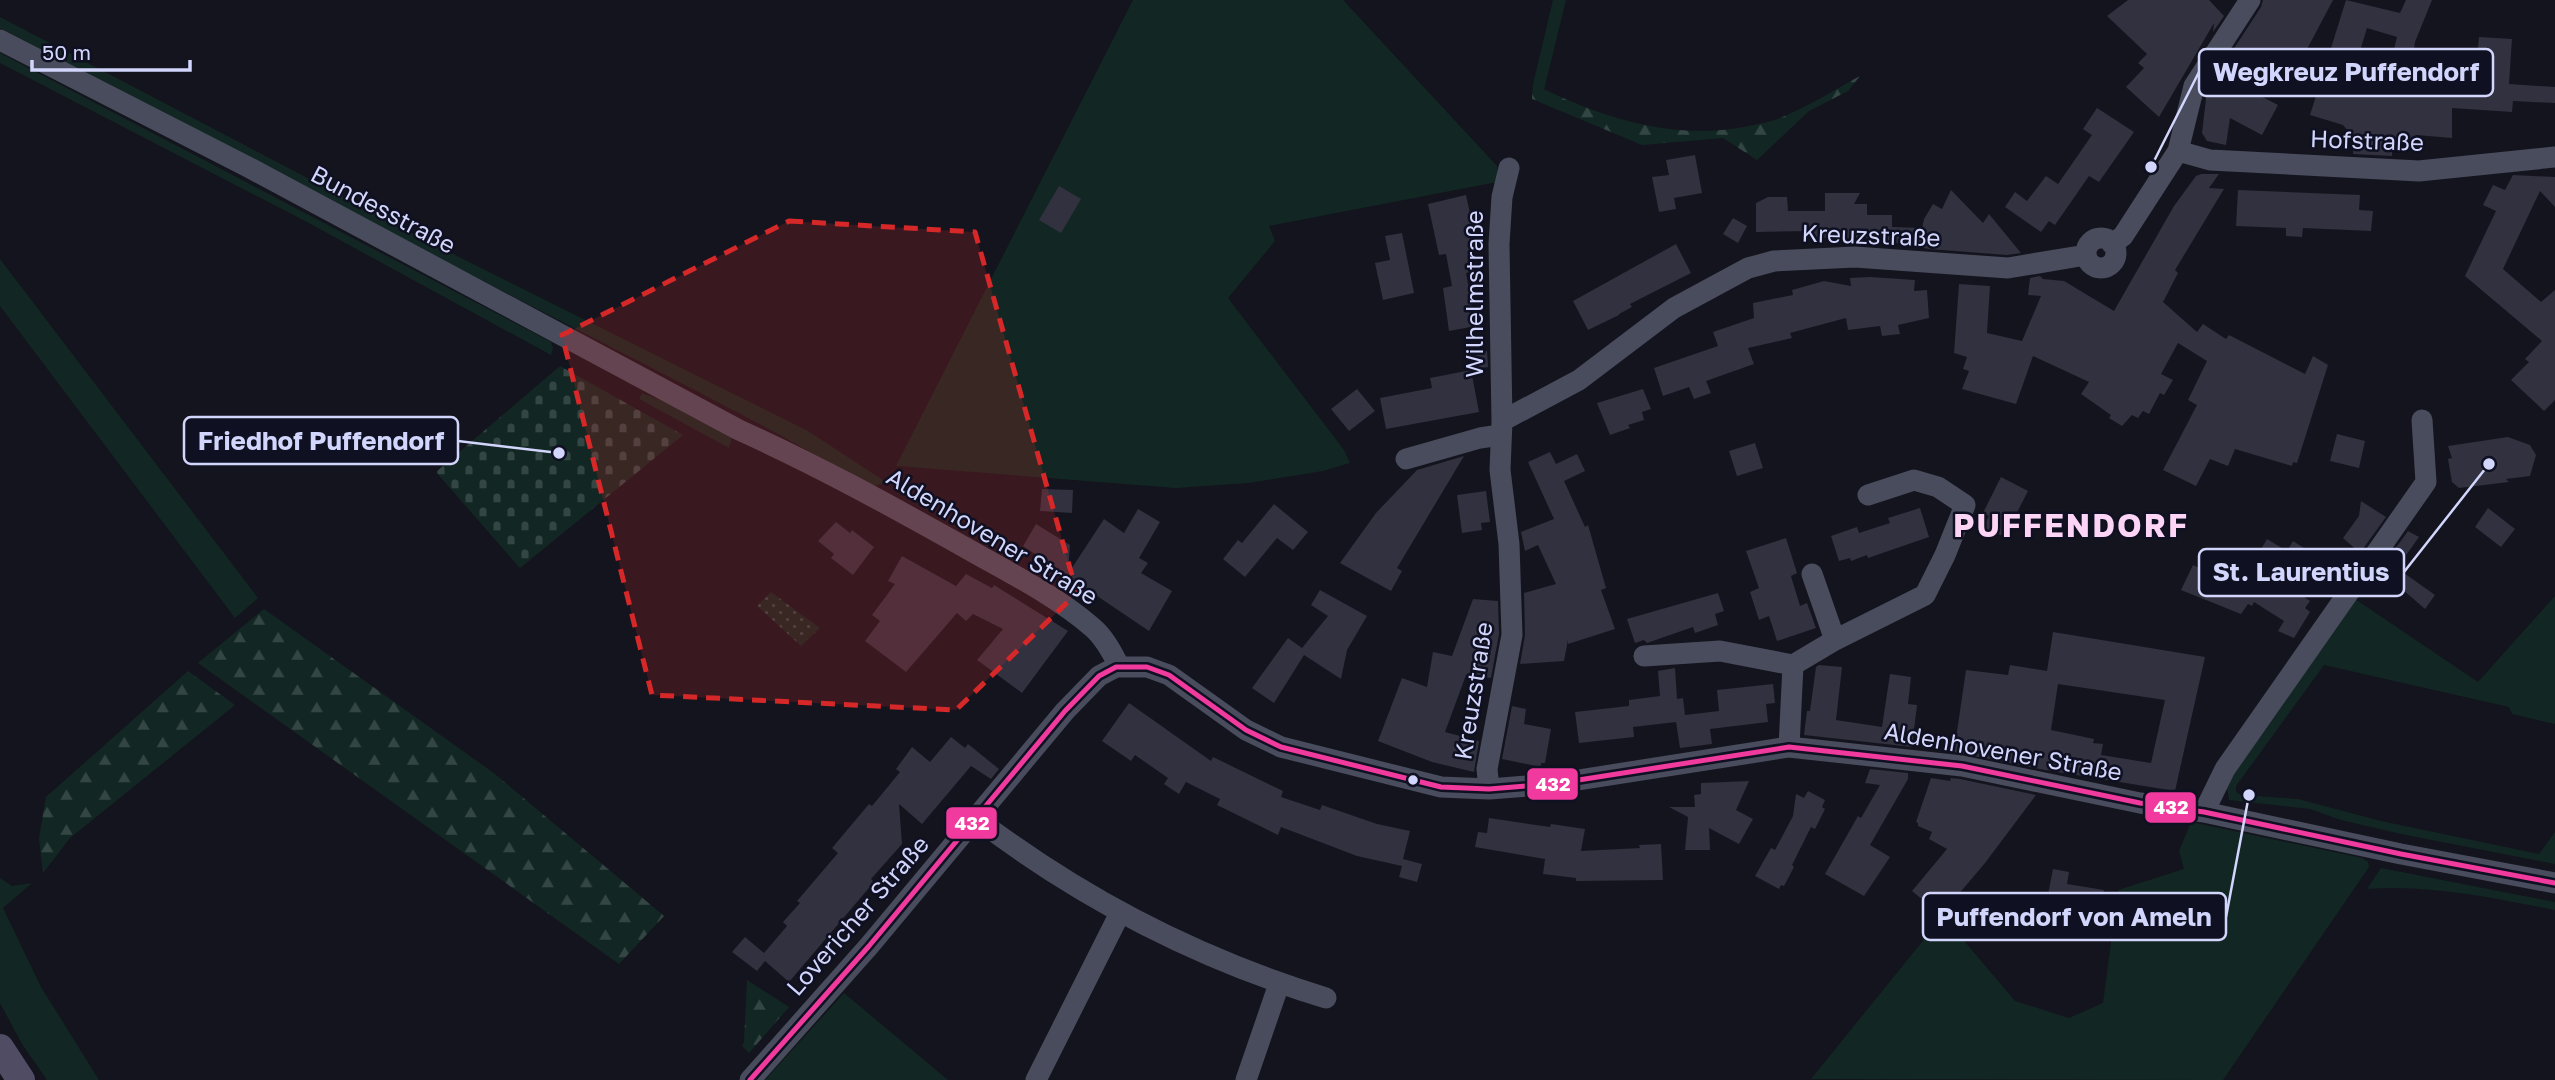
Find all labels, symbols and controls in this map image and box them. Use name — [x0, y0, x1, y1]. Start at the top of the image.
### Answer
scale bar — [32, 28, 189, 72]
text: 50 m — [42, 39, 91, 65]
callout: Wegkreuz Puffendorf — [2199, 49, 2493, 96]
text: Wegkreuz Puffendorf — [2213, 56, 2480, 87]
street label: Hofstraße — [2310, 123, 2425, 156]
street label: Bundesstraße — [306, 158, 461, 259]
street label: Wilhelmstraße — [1459, 210, 1488, 378]
street label: Kreuzstraße — [1801, 218, 1941, 251]
callout: Friedhof Puffendorf — [184, 417, 458, 464]
text: Friedhof Puffendorf — [198, 425, 445, 456]
street label: Aldenhovener Straße — [882, 461, 1104, 610]
district label: PUFFENDORF — [1953, 506, 2189, 544]
callout: St. Laurentius — [2199, 549, 2404, 596]
text: St. Laurentius — [2212, 556, 2390, 587]
street label: Kreuzstraße — [1447, 620, 1498, 762]
street label: Aldenhovener Straße — [1882, 715, 2124, 786]
line badge: 432 — [1526, 767, 1579, 801]
text: 432 — [1535, 772, 1571, 795]
unlabelled marker — [1406, 773, 1420, 787]
line badge: 432 — [2144, 791, 2197, 824]
text: 432 — [2153, 795, 2189, 818]
line badge: 432 — [945, 806, 998, 840]
text: 432 — [954, 811, 990, 834]
street label: Lovericher Straße — [780, 829, 934, 1001]
callout: Puffendorf von Ameln — [1923, 893, 2226, 940]
text: Puffendorf von Ameln — [1936, 901, 2212, 932]

